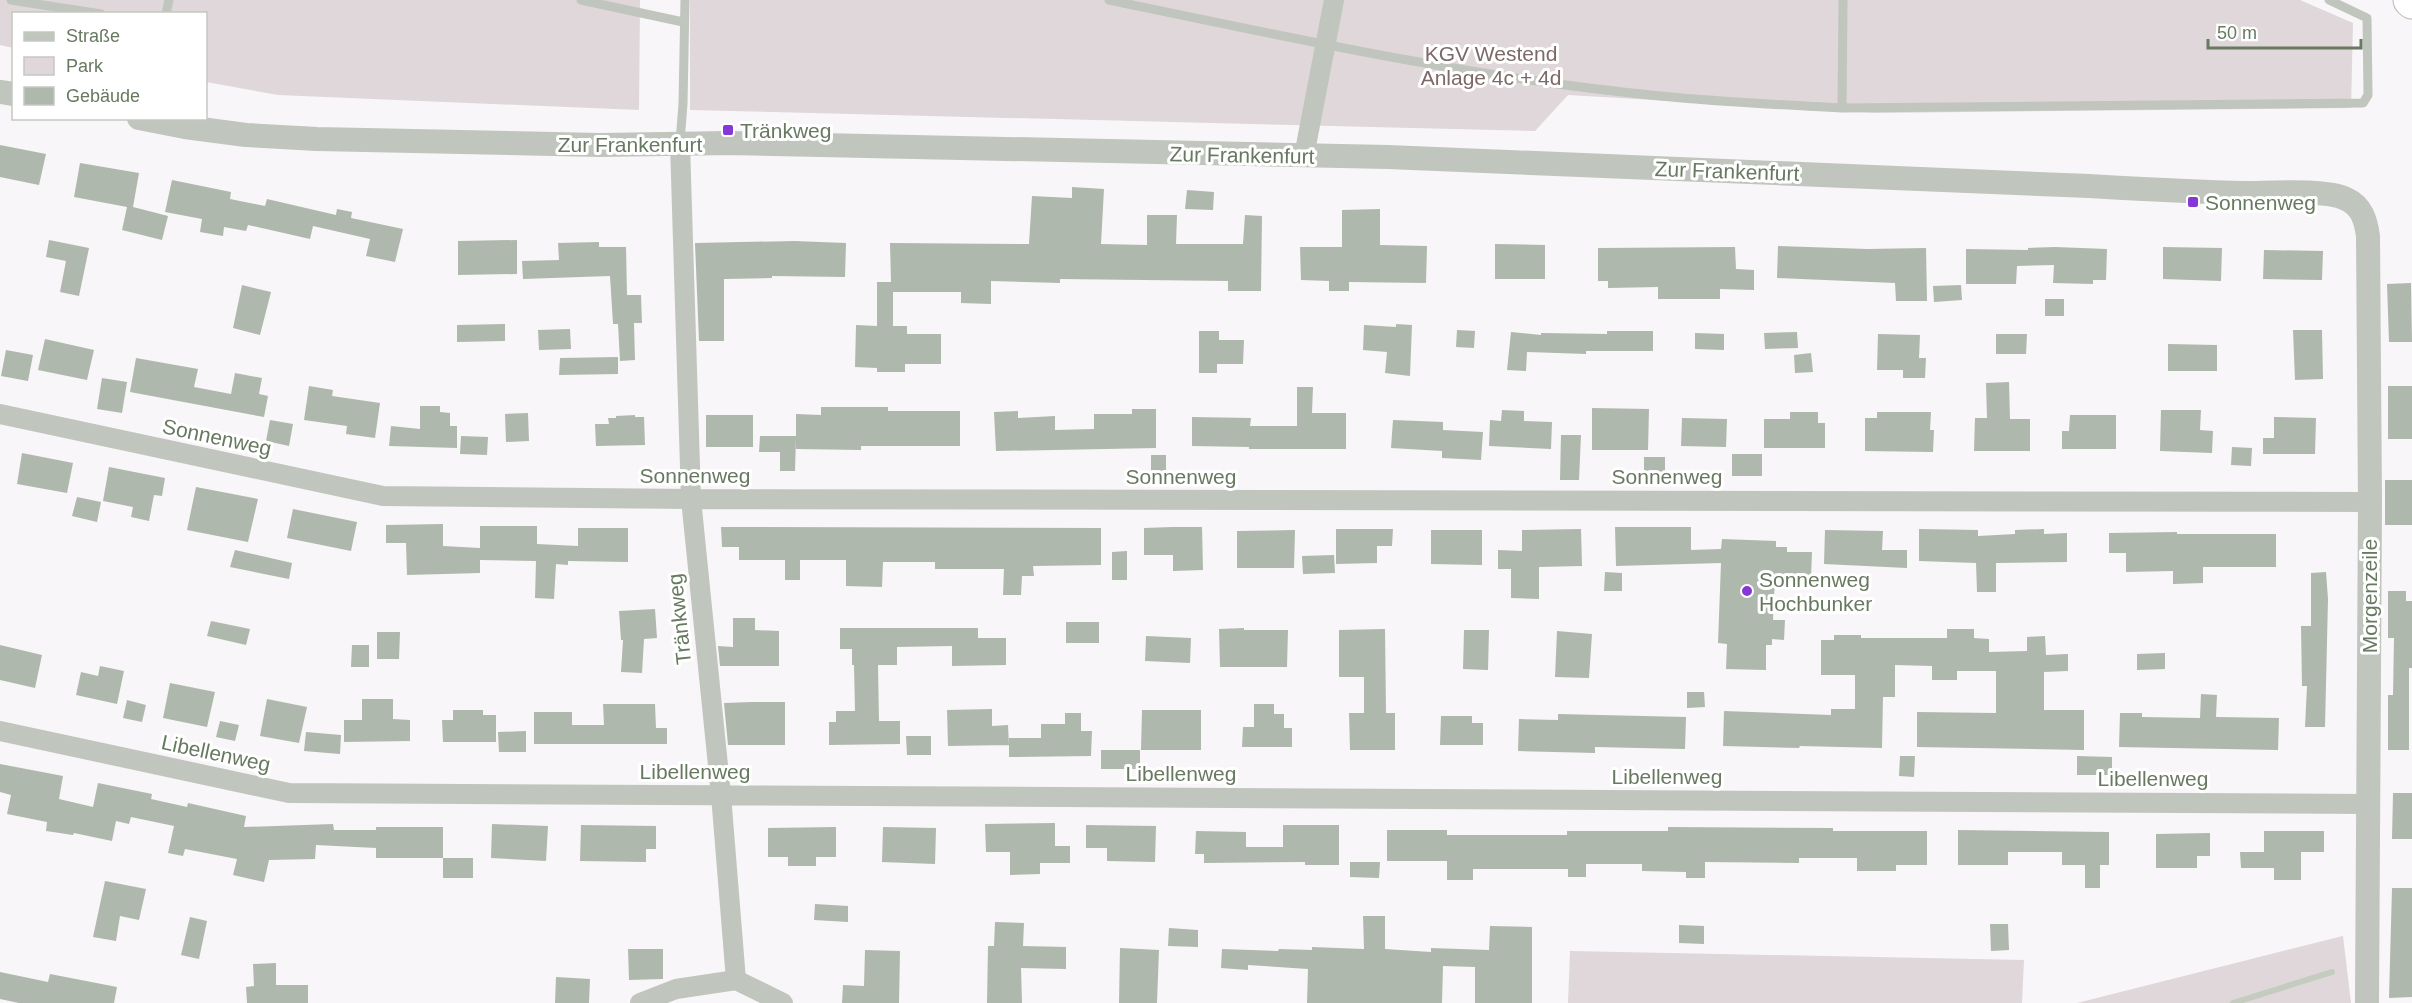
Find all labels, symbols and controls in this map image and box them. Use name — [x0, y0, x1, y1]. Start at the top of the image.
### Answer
legend — [12, 12, 207, 120]
scale bar — [2208, 12, 2361, 50]
text: 50 m — [2217, 23, 2257, 43]
text: Straße — [66, 26, 120, 46]
park label: KGV Westend Anlage 4c + 4d — [1421, 42, 1561, 89]
text: Park — [66, 56, 104, 76]
text: Gebäude — [66, 86, 140, 106]
place label: Tränkweg — [740, 119, 831, 142]
marker: Tränkweg — [721, 123, 735, 137]
street label: Zur Frankenfurt — [558, 133, 703, 156]
street label: Zur Frankenfurt — [1169, 142, 1315, 168]
street label: Zur Frankenfurt — [1654, 157, 1800, 185]
place label: Sonnenweg — [2205, 191, 2316, 214]
marker: Sonnenweg — [2186, 195, 2200, 209]
street label: Sonnenweg — [160, 414, 274, 460]
street label: Sonnenweg — [640, 464, 750, 487]
street label: Sonnenweg — [1126, 465, 1236, 488]
street label: Sonnenweg — [1612, 465, 1722, 488]
street label: Morgenzeile — [2358, 539, 2381, 653]
place label: Sonnenweg Hochbunker — [1759, 568, 1872, 615]
street label: Tränkweg — [663, 572, 695, 666]
marker: Sonnenweg Hochbunker — [1740, 584, 1754, 598]
street label: Libellenweg — [159, 730, 273, 776]
street label: Libellenweg — [640, 760, 750, 783]
street label: Libellenweg — [1126, 762, 1236, 785]
street label: Libellenweg — [1612, 765, 1722, 788]
street label: Libellenweg — [2098, 767, 2208, 790]

